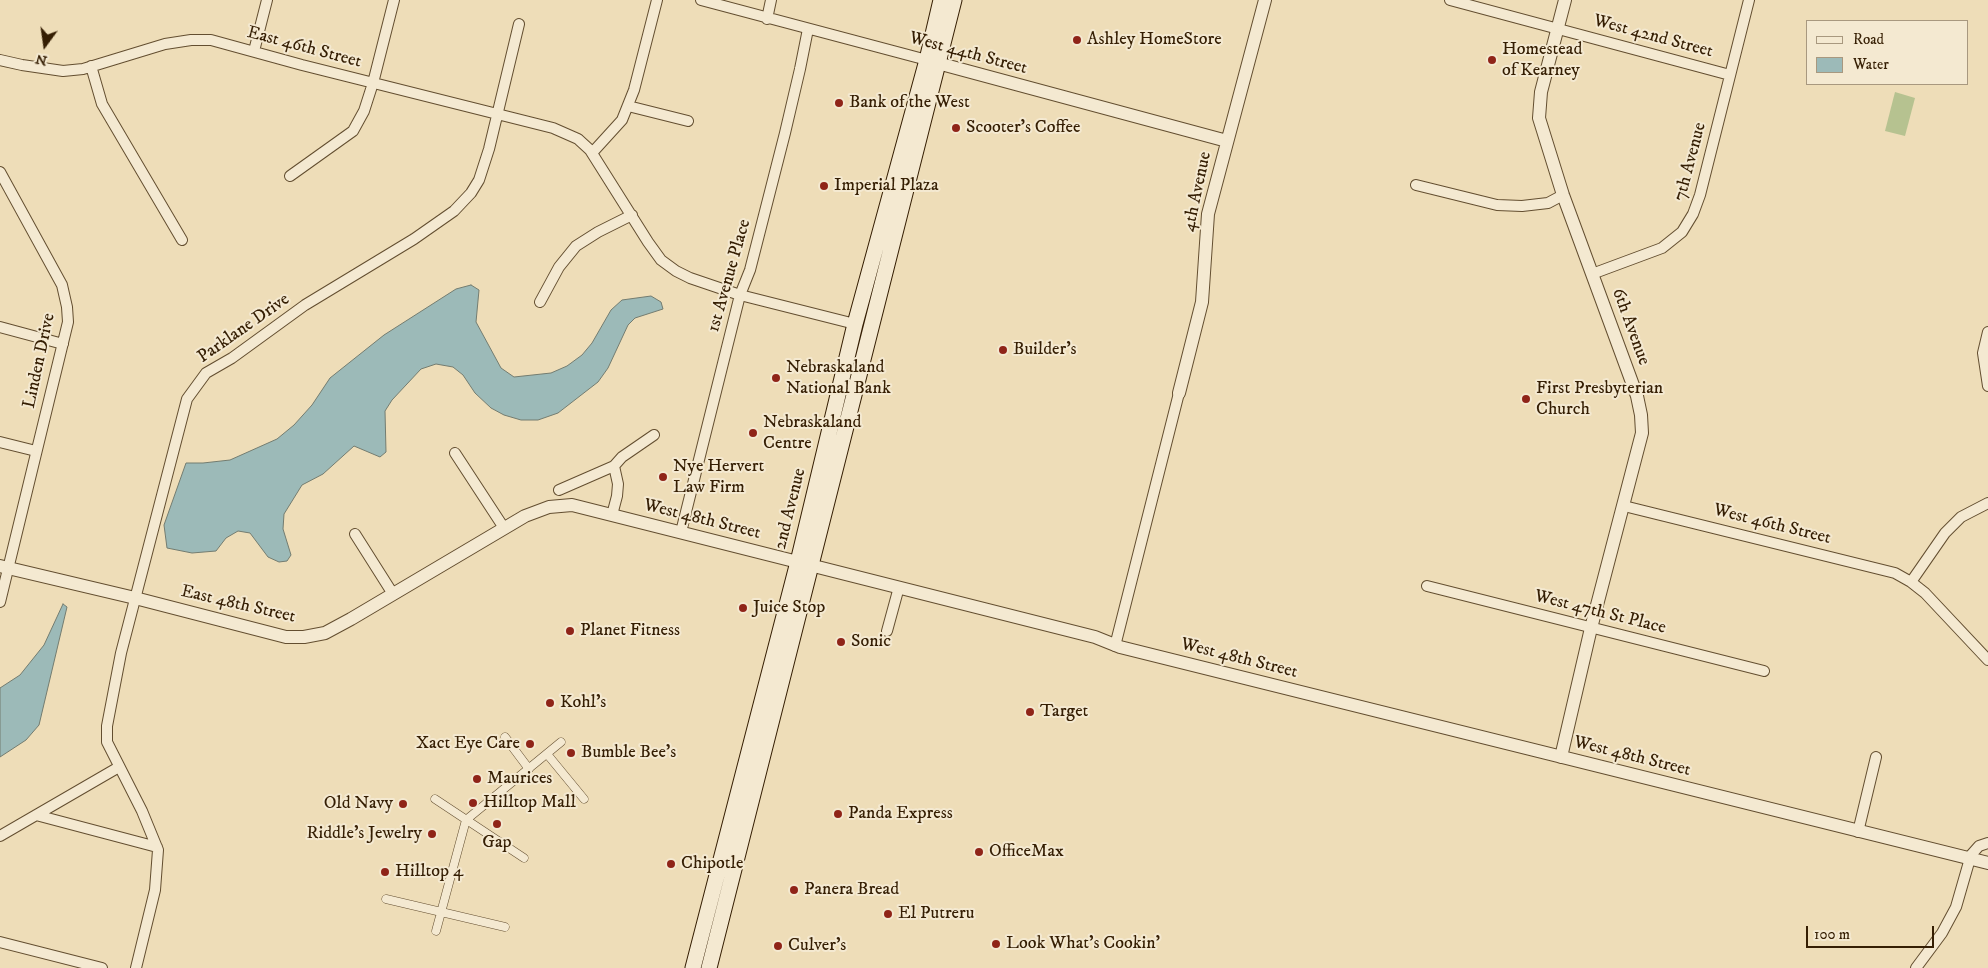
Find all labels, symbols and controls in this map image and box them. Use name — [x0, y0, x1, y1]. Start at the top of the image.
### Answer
street label: West 42nd Street — [1591, 11, 1715, 63]
north arrow — [20, 20, 70, 70]
legend — [1806, 20, 1968, 85]
street label: East 46th Street — [245, 22, 363, 74]
street label: West 44th Street — [907, 28, 1029, 80]
place label: Ashley HomeStore — [1087, 29, 1222, 51]
text: Road — [1853, 30, 1884, 49]
marker: Ashley HomeStore — [1071, 34, 1083, 46]
place label: Homestead of Kearney — [1502, 39, 1582, 82]
text: N — [34, 49, 49, 70]
marker: Homestead of Kearney — [1486, 54, 1498, 66]
text: Water — [1853, 55, 1889, 74]
place label: Bank of the West — [849, 92, 970, 114]
marker: Bank of the West — [833, 97, 845, 109]
place label: Scooter's Coffee — [966, 117, 1081, 139]
street label: 7th Avenue — [1670, 120, 1712, 204]
marker: Scooter's Coffee — [950, 122, 962, 134]
street label: 4th Avenue — [1179, 150, 1217, 234]
place label: Imperial Plaza — [834, 175, 939, 197]
marker: Imperial Plaza — [818, 180, 830, 192]
street label: 1st Avenue Place — [704, 217, 756, 335]
street label: 6th Avenue — [1606, 286, 1654, 368]
street label: Parklane Drive — [194, 289, 294, 369]
street label: Linden Drive — [19, 311, 61, 411]
place label: Builder's — [1013, 339, 1077, 361]
marker: Builder's — [997, 344, 1009, 356]
place label: Nebraskaland National Bank — [786, 357, 891, 399]
marker: Nebraskaland National Bank — [770, 372, 782, 384]
place label: First Presbyterian Church — [1536, 378, 1663, 420]
marker: First Presbyterian Church — [1520, 393, 1532, 405]
place label: Nebraskaland Centre — [763, 412, 862, 454]
marker: Nebraskaland Centre — [747, 427, 759, 439]
place label: Nye Hervert Law Firm — [673, 456, 764, 498]
street label: 2nd Avenue — [770, 466, 812, 552]
marker: Nye Hervert Law Firm — [657, 471, 669, 483]
street label: West 48th Street — [641, 495, 763, 545]
street label: West 46th Street — [1711, 500, 1833, 550]
street label: East 48th Street — [179, 581, 297, 629]
street label: West 47th St Place — [1532, 586, 1668, 640]
place label: Juice Stop — [753, 597, 825, 619]
marker: Juice Stop — [737, 602, 749, 614]
place label: Planet Fitness — [580, 620, 680, 642]
marker: Planet Fitness — [564, 625, 576, 637]
place label: Sonic — [851, 631, 891, 653]
street label: West 48th Street — [1178, 634, 1300, 684]
marker: Sonic — [835, 636, 847, 648]
place label: Kohl's — [560, 692, 606, 714]
marker: Kohl's — [544, 697, 556, 709]
place label: Target — [1040, 701, 1088, 723]
marker: Target — [1024, 706, 1036, 718]
street label: West 48th Street — [1571, 732, 1693, 782]
place label: Xact Eye Care — [416, 733, 520, 755]
marker: Xact Eye Care — [524, 738, 536, 750]
place label: Bumble Bee's — [581, 742, 676, 764]
marker: Bumble Bee's — [565, 747, 577, 759]
place label: Maurices — [487, 768, 552, 790]
marker: Maurices — [471, 773, 483, 785]
place label: Hilltop Mall — [483, 792, 576, 814]
place label: Old Navy — [324, 793, 393, 815]
marker: Hilltop Mall — [467, 797, 479, 809]
marker: Old Navy — [397, 798, 409, 810]
place label: Panda Express — [848, 803, 953, 825]
marker: Panda Express — [832, 808, 844, 820]
marker: Gap — [491, 818, 503, 830]
place label: Riddle's Jewelry — [307, 823, 422, 845]
marker: Riddle's Jewelry — [426, 828, 438, 840]
place label: Gap — [482, 832, 512, 854]
place label: OfficeMax — [989, 841, 1064, 863]
marker: OfficeMax — [973, 846, 985, 858]
place label: Chipotle — [681, 853, 743, 875]
marker: Chipotle — [665, 858, 677, 870]
place label: Hilltop 4 — [395, 861, 463, 883]
marker: Hilltop 4 — [379, 866, 391, 878]
place label: Panera Bread — [804, 879, 899, 901]
marker: Panera Bread — [788, 884, 800, 896]
place label: El Putreru — [898, 903, 974, 925]
marker: El Putreru — [882, 908, 894, 920]
scale bar — [1808, 916, 1936, 948]
text: 100 m — [1814, 925, 1850, 944]
place label: Look What's Cookin' — [1006, 933, 1160, 955]
place label: Culver's — [788, 935, 846, 957]
marker: Look What's Cookin' — [990, 938, 1002, 950]
marker: Culver's — [772, 940, 784, 952]

